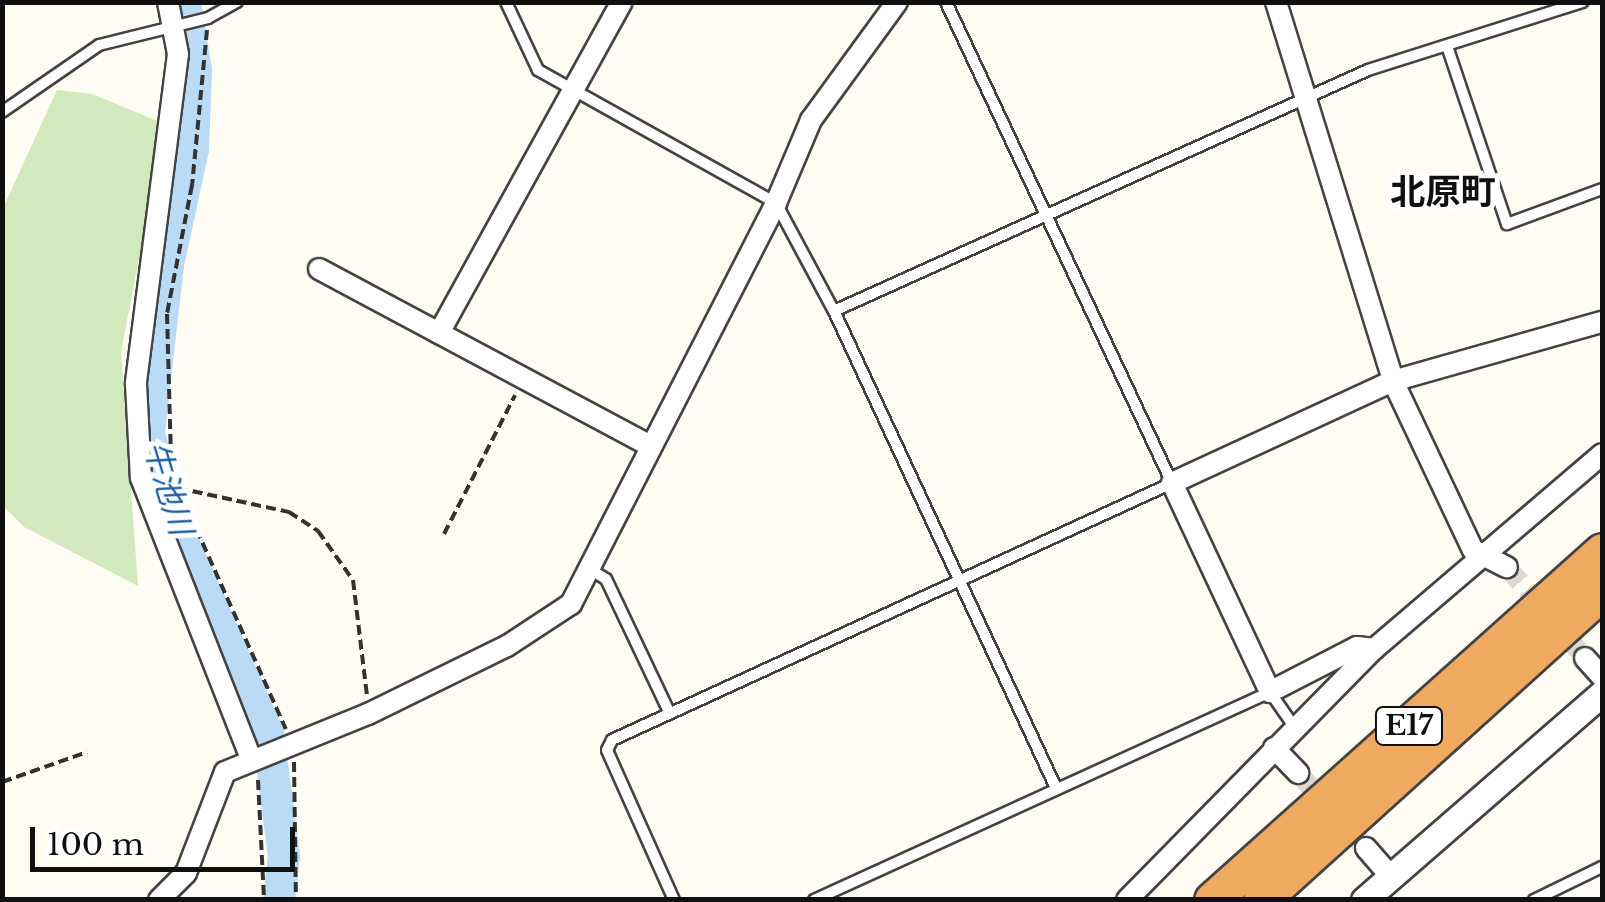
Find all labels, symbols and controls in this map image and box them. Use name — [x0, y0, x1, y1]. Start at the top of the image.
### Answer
district label: 北原町 — [1391, 171, 1495, 213]
water label: 牛池川 — [136, 436, 200, 540]
road number: E17 — [1374, 703, 1444, 749]
scale bar — [35, 807, 300, 869]
text: 100 m — [47, 826, 144, 863]

